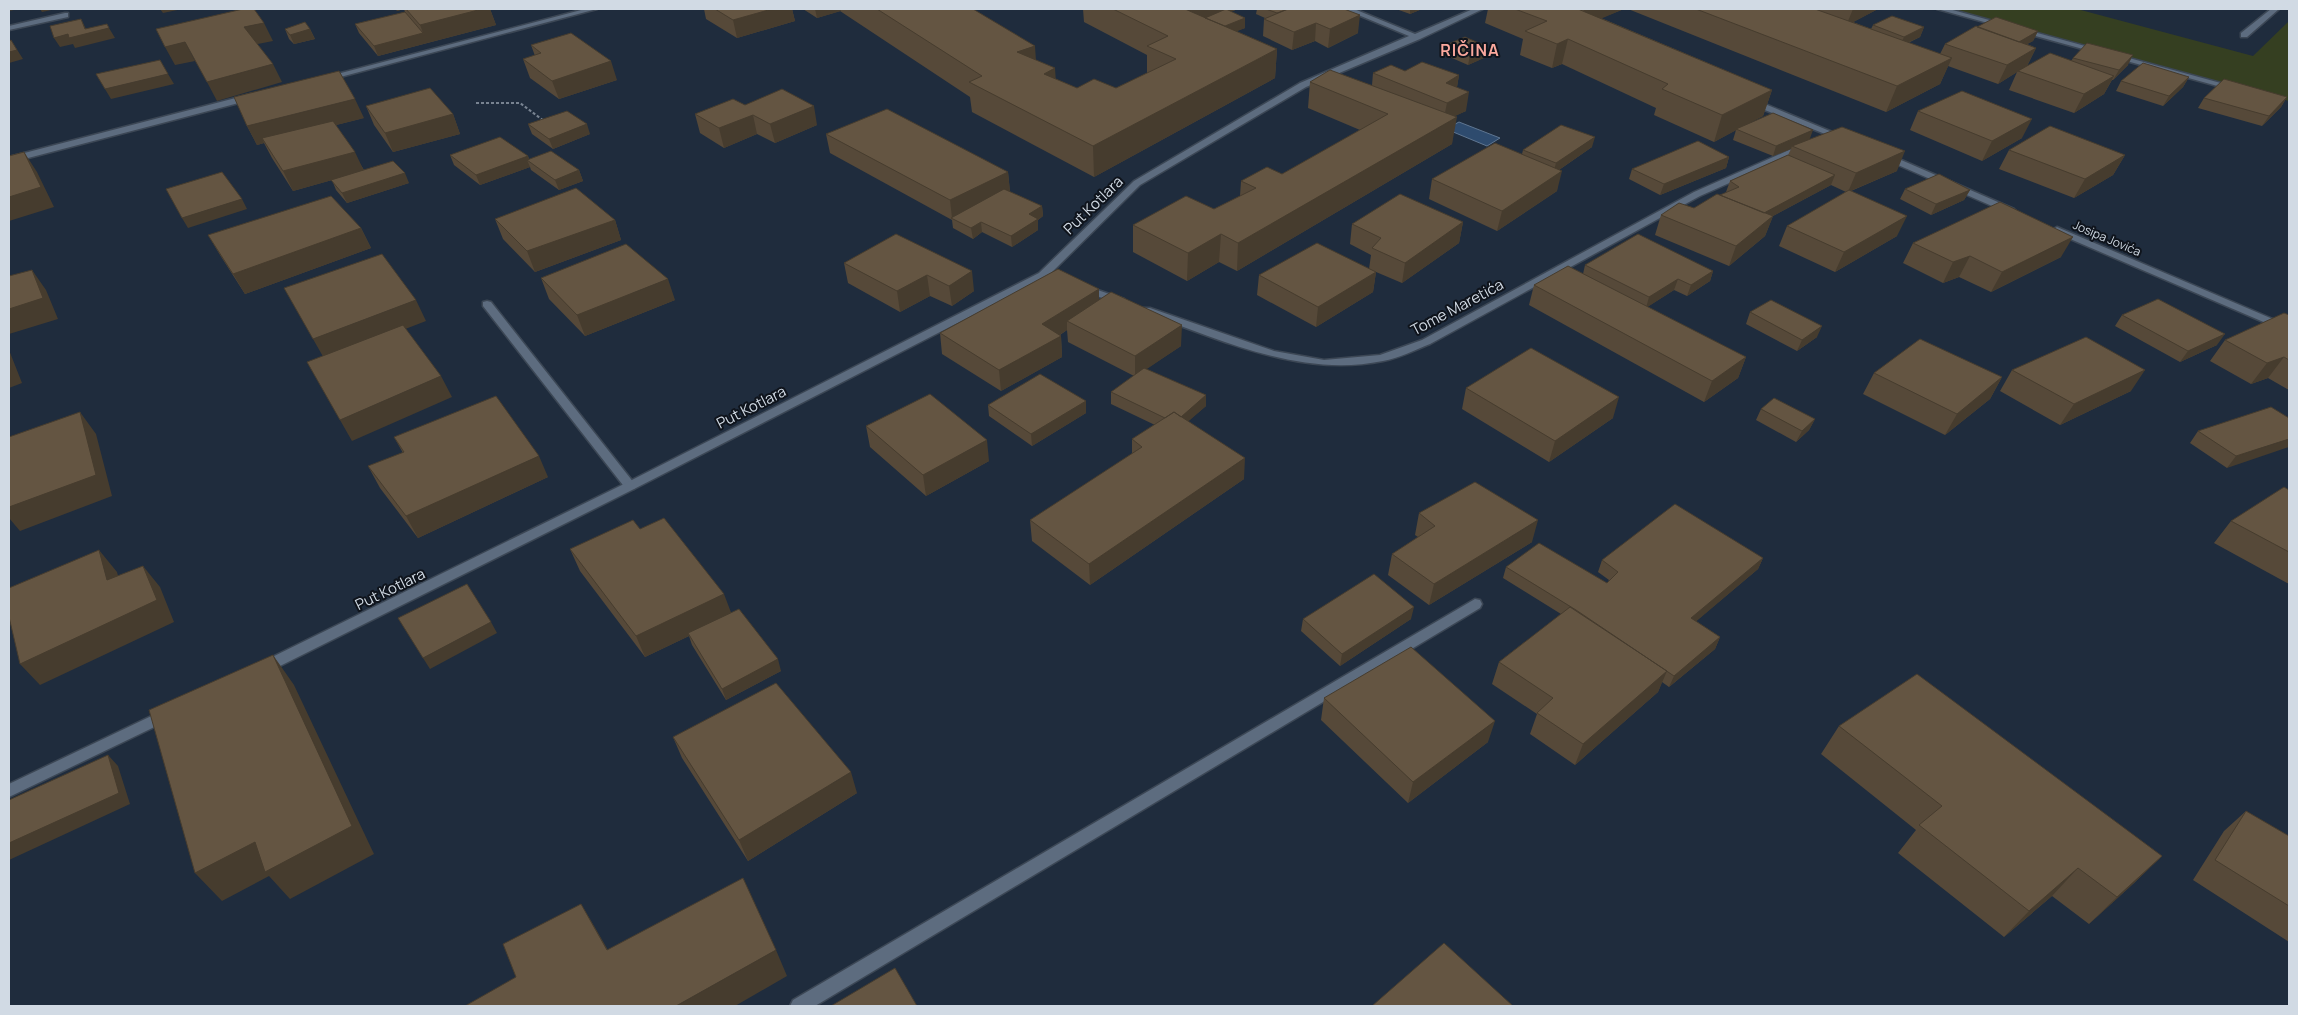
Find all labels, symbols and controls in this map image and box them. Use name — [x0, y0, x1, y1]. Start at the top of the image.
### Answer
district label: RIČINA — [1440, 39, 1500, 61]
street label: Put Kotlara — [1059, 171, 1127, 239]
street label: Josipa Jovića — [2070, 216, 2144, 260]
street label: Tome Maretića — [1407, 274, 1507, 340]
street label: Put Kotlara — [713, 381, 789, 433]
street label: Put Kotlara — [351, 563, 429, 615]

